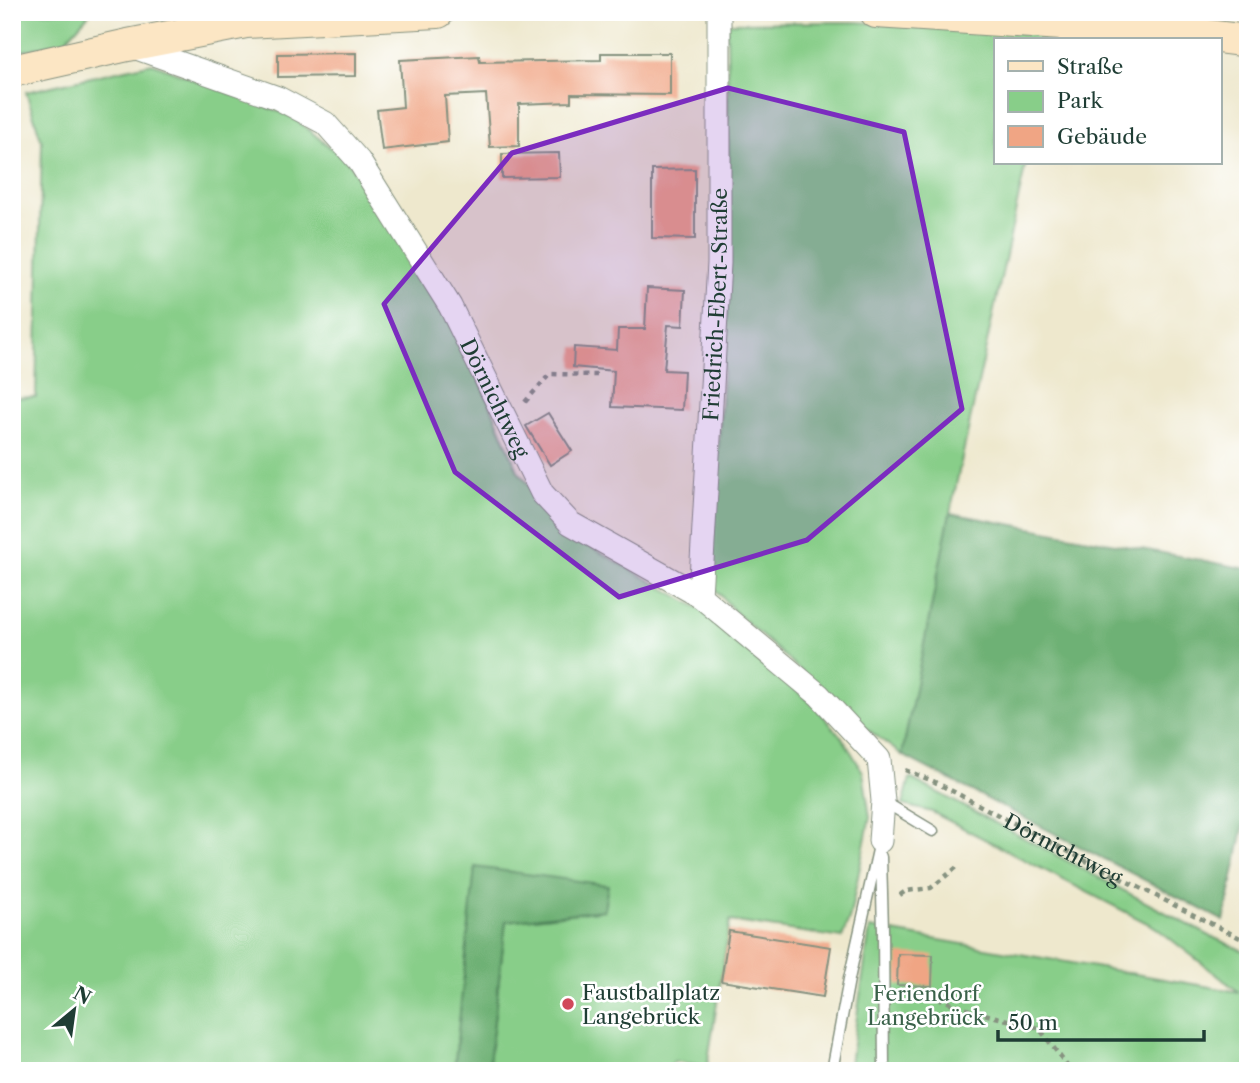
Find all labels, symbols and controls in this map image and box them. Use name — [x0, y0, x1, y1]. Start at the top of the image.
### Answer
legend — [994, 38, 1222, 164]
text: Straße — [1057, 54, 1123, 79]
text: Park — [1057, 88, 1103, 113]
text: Gebäude — [1057, 124, 1147, 149]
street label: Friedrich-Ebert-Straße — [698, 188, 732, 422]
street label: Dörnichtweg — [455, 334, 535, 462]
street label: Dörnichtweg — [1000, 808, 1127, 890]
north arrow — [38, 974, 108, 1044]
place label: Faustballplatz Langebrück — [582, 980, 720, 1029]
park label: Feriendorf Langebrück — [867, 981, 986, 1030]
text: N — [69, 982, 95, 1010]
marker: Faustballplatz Langebrück — [560, 996, 576, 1012]
scale bar — [998, 999, 1204, 1043]
text: 50 m — [1008, 1010, 1058, 1035]

